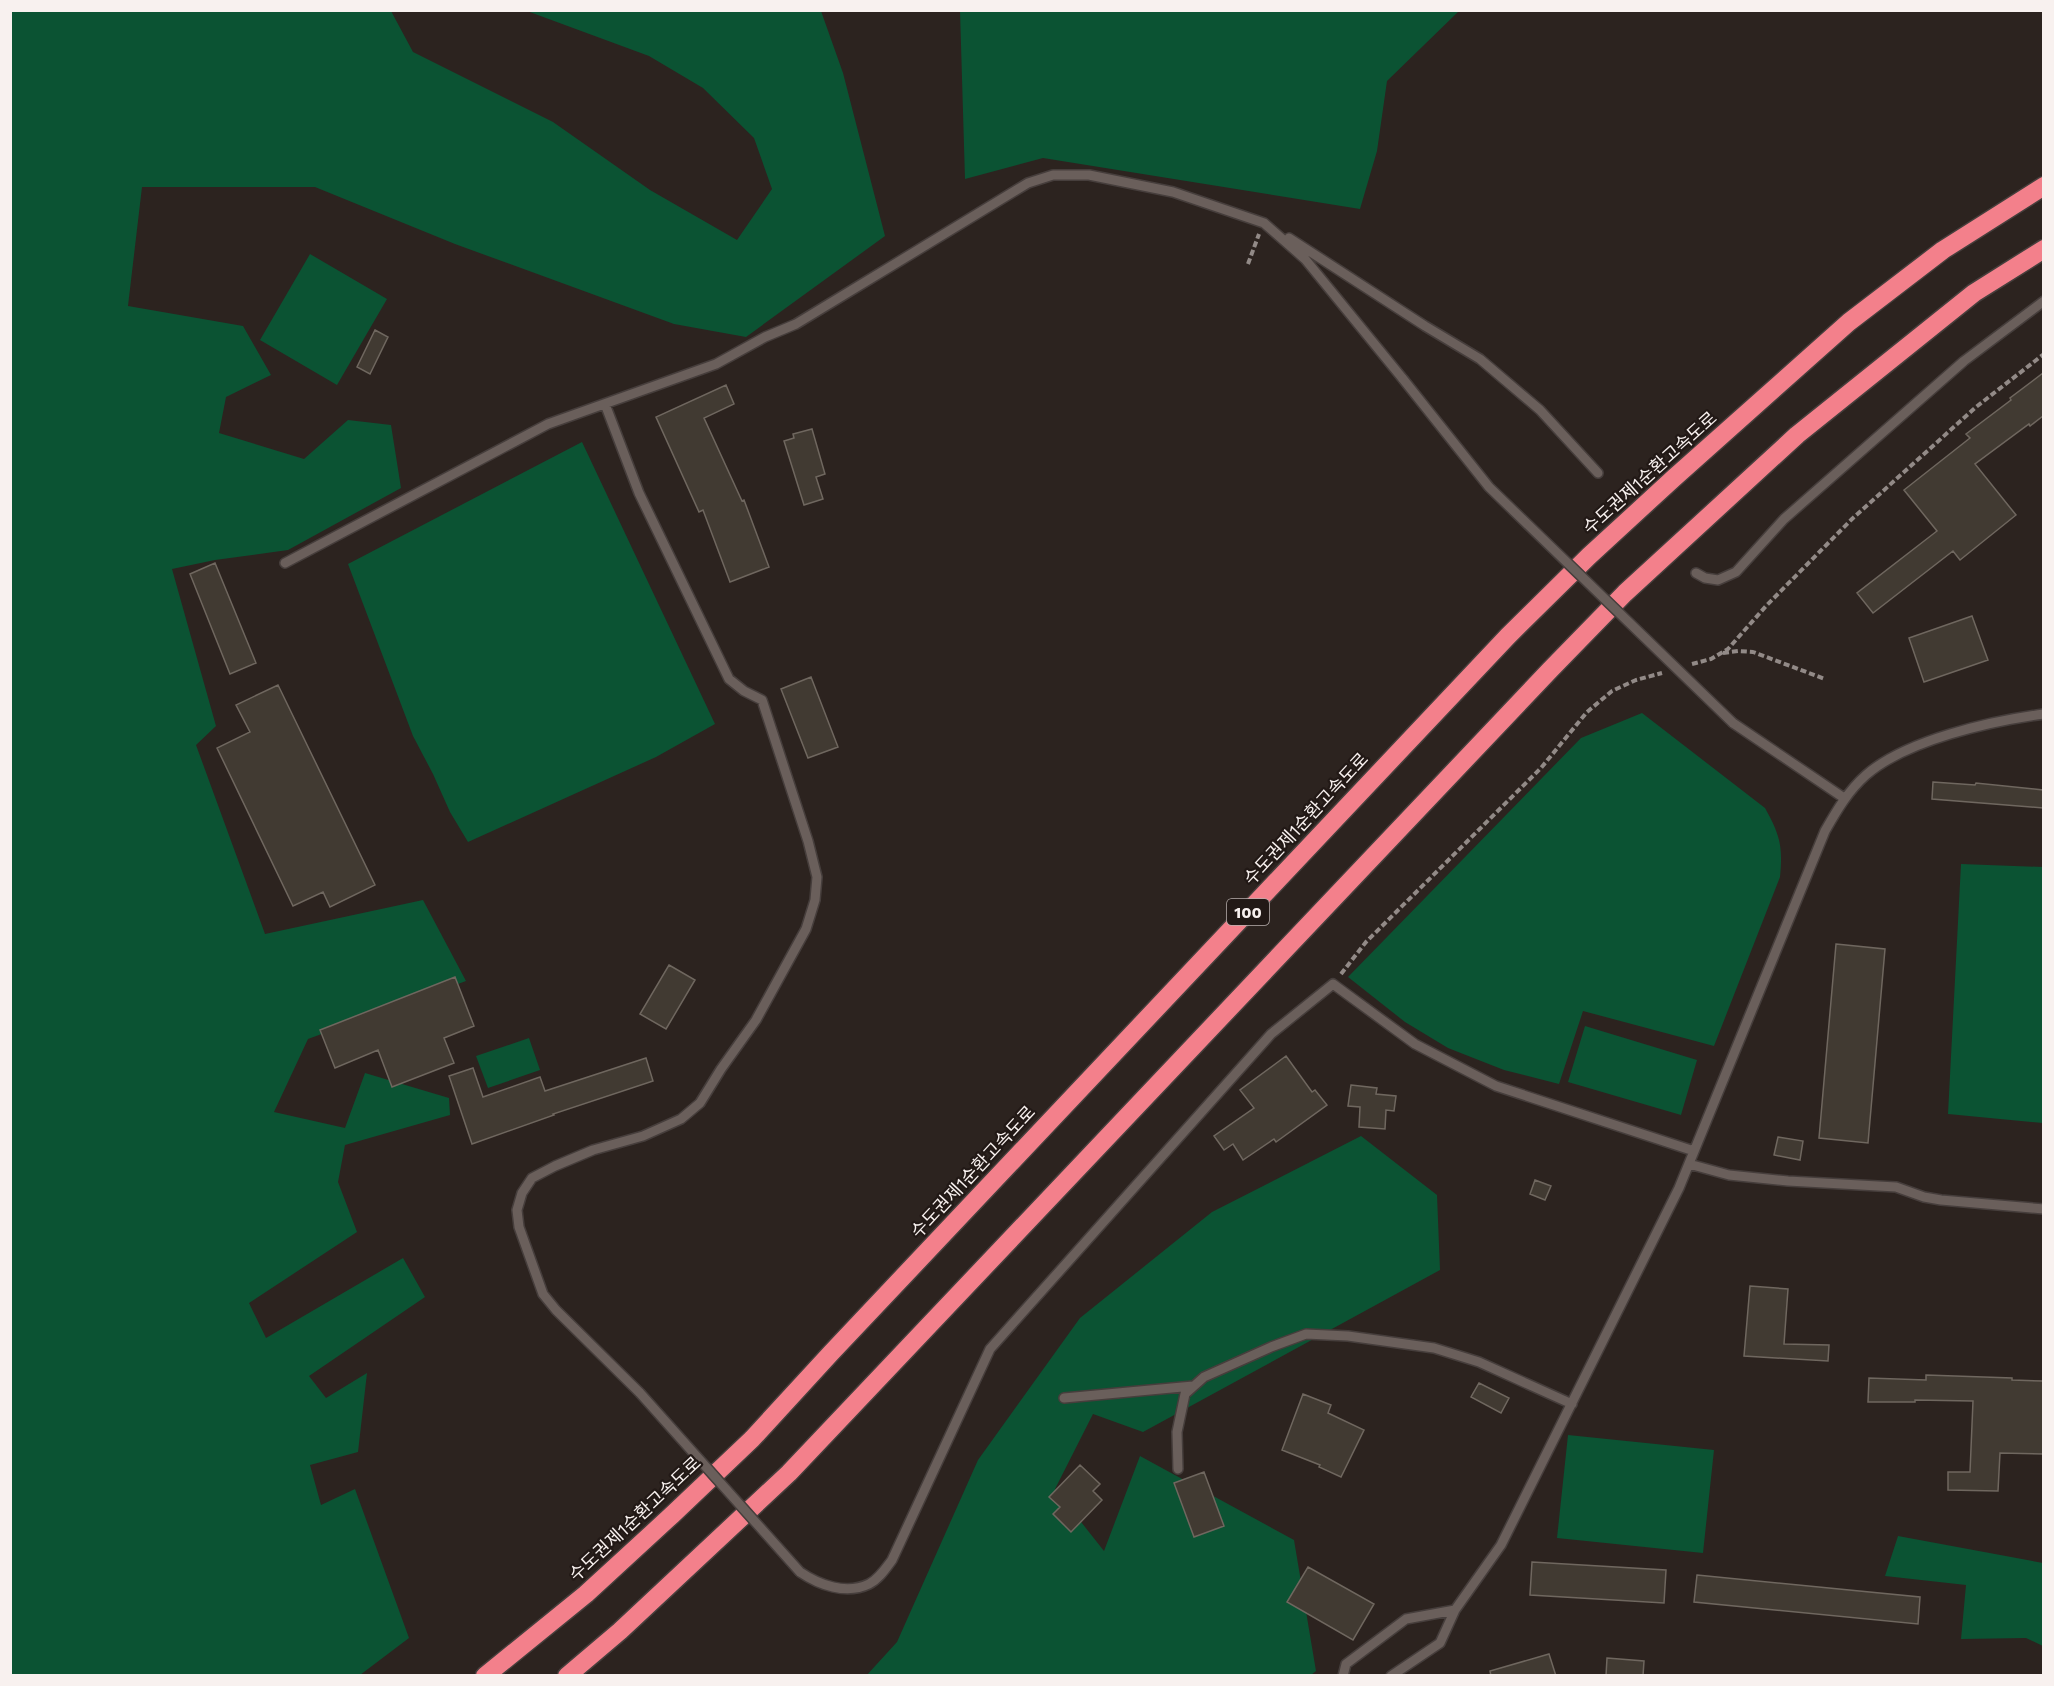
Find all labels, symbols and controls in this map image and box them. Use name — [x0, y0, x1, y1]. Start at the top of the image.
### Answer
street label: 수도권제1순환고속도로 — [1578, 407, 1721, 538]
street label: 수도권제1순환고속도로 — [1239, 748, 1372, 889]
road number: 100 — [1227, 899, 1269, 925]
street label: 수도권제1순환고속도로 — [906, 1101, 1039, 1242]
street label: 수도권제1순환고속도로 — [564, 1452, 705, 1585]

